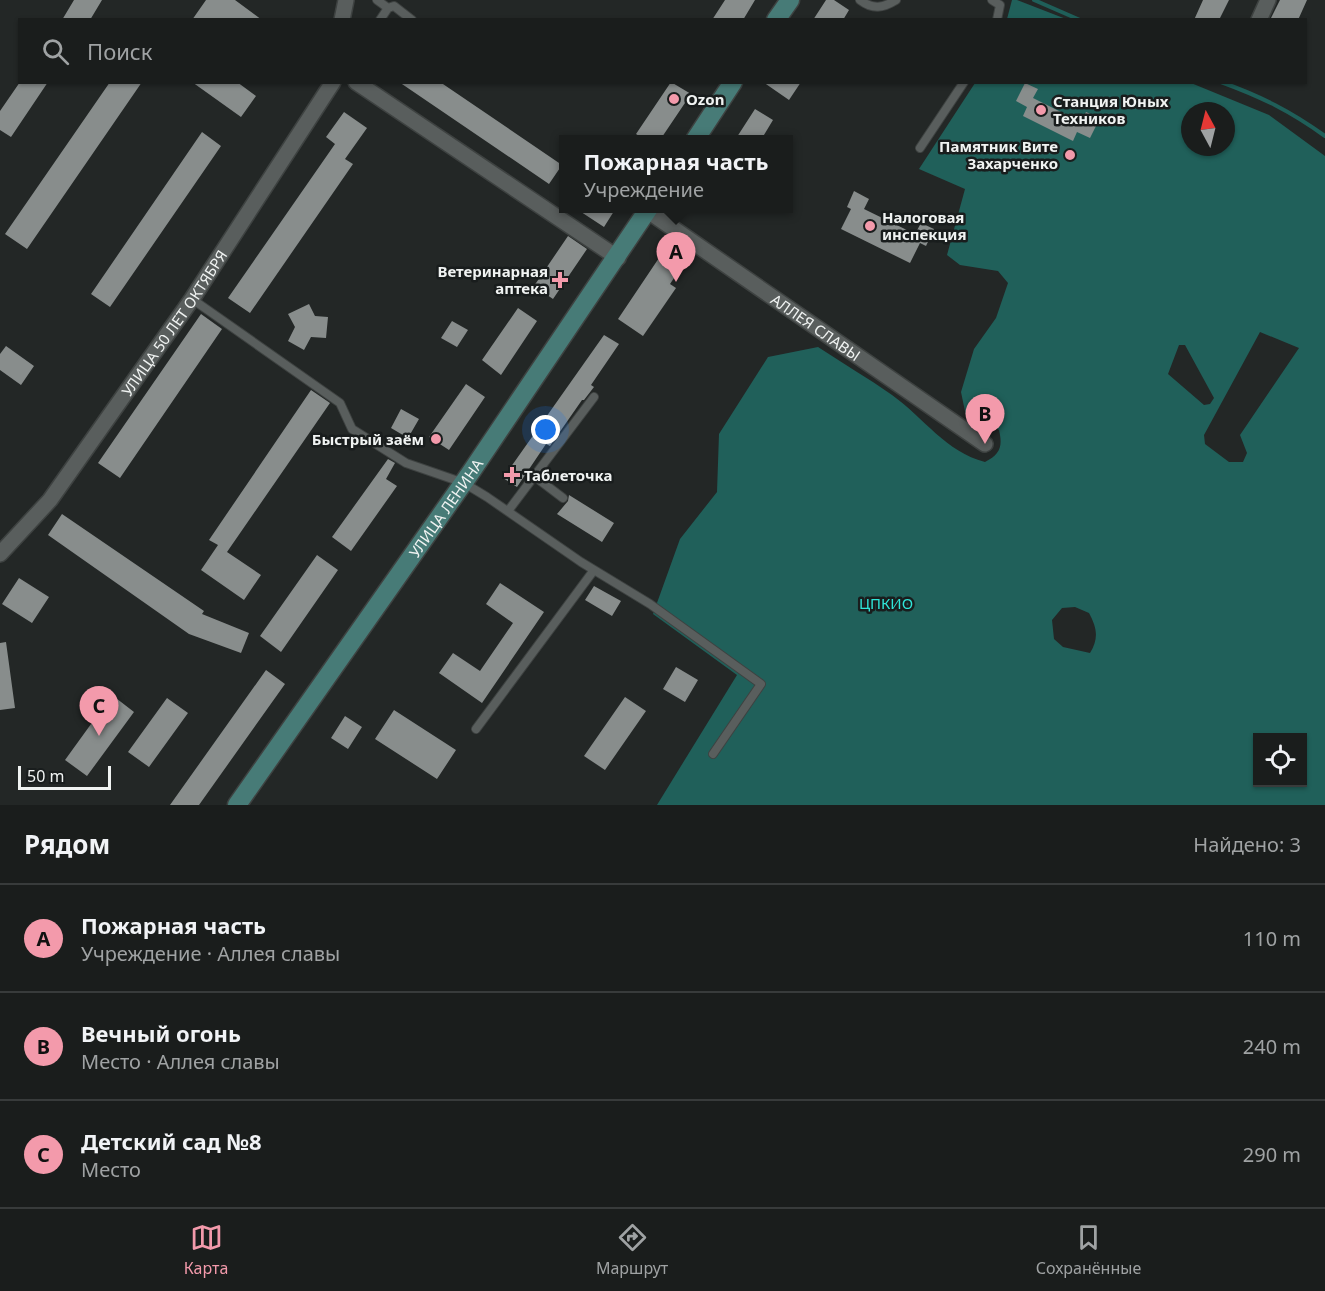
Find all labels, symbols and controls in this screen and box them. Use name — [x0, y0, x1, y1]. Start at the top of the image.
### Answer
search box — [18, 18, 1307, 84]
icon: search — [39, 35, 72, 68]
text: Поиск — [87, 36, 152, 66]
place label: Ozon — [686, 89, 724, 109]
place label: Станция Юных Техников — [1053, 91, 1169, 128]
marker: Ozon — [667, 92, 681, 106]
north arrow — [1181, 102, 1235, 156]
marker: Станция Юных Техников — [1034, 103, 1048, 117]
popup — [559, 135, 793, 213]
place label: Памятник Вите Захарченко — [939, 136, 1058, 173]
text: Пожарная часть — [583, 146, 769, 176]
marker: Памятник Вите Захарченко — [1063, 148, 1077, 162]
text: Учреждение — [583, 176, 704, 203]
place label: Налоговая инспекция — [882, 207, 967, 244]
marker: Налоговая инспекция — [863, 219, 877, 233]
pin: A — [656, 232, 696, 282]
street label: УЛИЦА 50 ЛЕТ ОКТЯБРЯ — [117, 246, 231, 400]
place label: Ветеринарная аптека — [437, 261, 548, 298]
marker: Ветеринарная аптека — [553, 273, 567, 287]
street label: АЛЛЕЯ СЛАВЫ — [767, 289, 864, 365]
pin: B — [966, 394, 1004, 444]
your location — [531, 415, 560, 444]
place label: Быстрый заём — [312, 429, 424, 449]
marker: Быстрый заём — [429, 432, 443, 446]
street label: УЛИЦА ЛЕНИНА — [404, 454, 487, 561]
place label: Таблеточка — [524, 465, 612, 485]
marker: Таблеточка — [505, 468, 519, 482]
park label: ЦПКИО — [859, 593, 913, 613]
pin: C — [80, 686, 118, 736]
map controls — [1253, 733, 1307, 787]
button: locate — [1253, 733, 1307, 787]
scale bar — [18, 763, 111, 790]
text: 50 m — [27, 765, 64, 787]
text: Рядом — [24, 826, 110, 862]
text: Найдено: 3 — [1193, 831, 1301, 858]
text: Пожарная часть — [81, 910, 266, 940]
text: A — [37, 925, 50, 952]
text: 110 m — [1243, 925, 1301, 952]
text: Учреждение · Аллея славы — [81, 940, 340, 967]
text: Вечный огонь — [81, 1018, 241, 1048]
text: B — [37, 1033, 50, 1060]
text: 240 m — [1243, 1033, 1301, 1060]
text: Место · Аллея славы — [81, 1048, 280, 1075]
text: Детский сад №8 — [81, 1126, 262, 1156]
text: C — [37, 1141, 50, 1168]
text: 290 m — [1243, 1141, 1301, 1168]
text: Место — [81, 1156, 141, 1183]
tab: Карта — [184, 1221, 228, 1279]
tab: Маршрут — [596, 1221, 668, 1279]
tab: Сохранённые — [1036, 1221, 1141, 1279]

